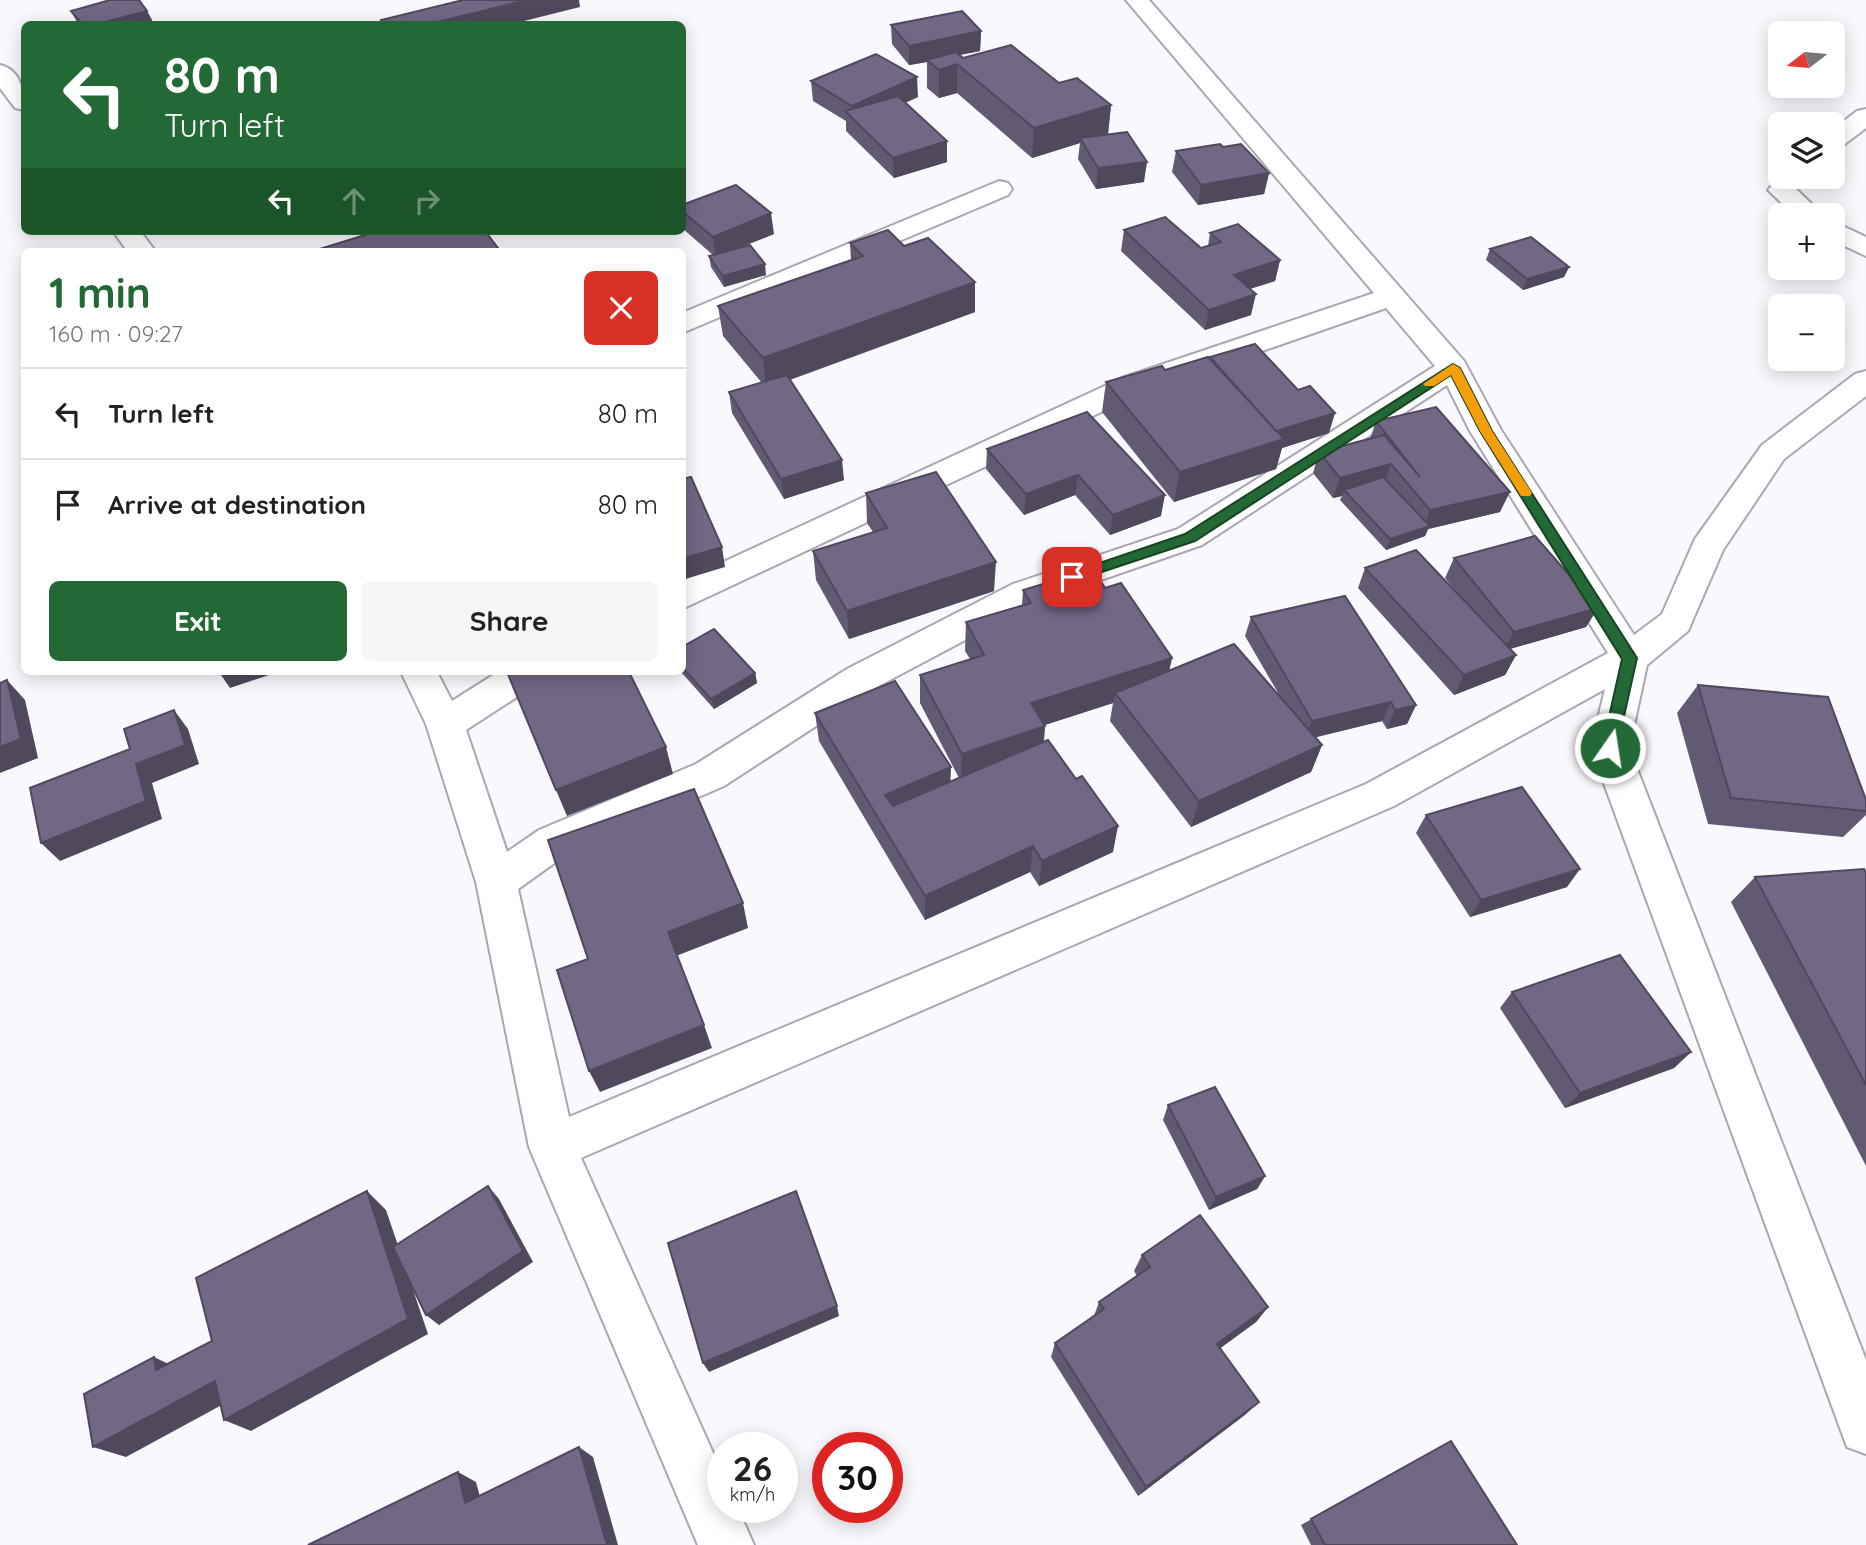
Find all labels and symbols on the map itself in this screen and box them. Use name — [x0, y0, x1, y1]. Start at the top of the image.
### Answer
north arrow — [1768, 21, 1844, 98]
pin — [1042, 547, 1102, 607]
position arrow — [1573, 711, 1647, 785]
speed limit sign: 30 — [812, 1432, 903, 1523]

